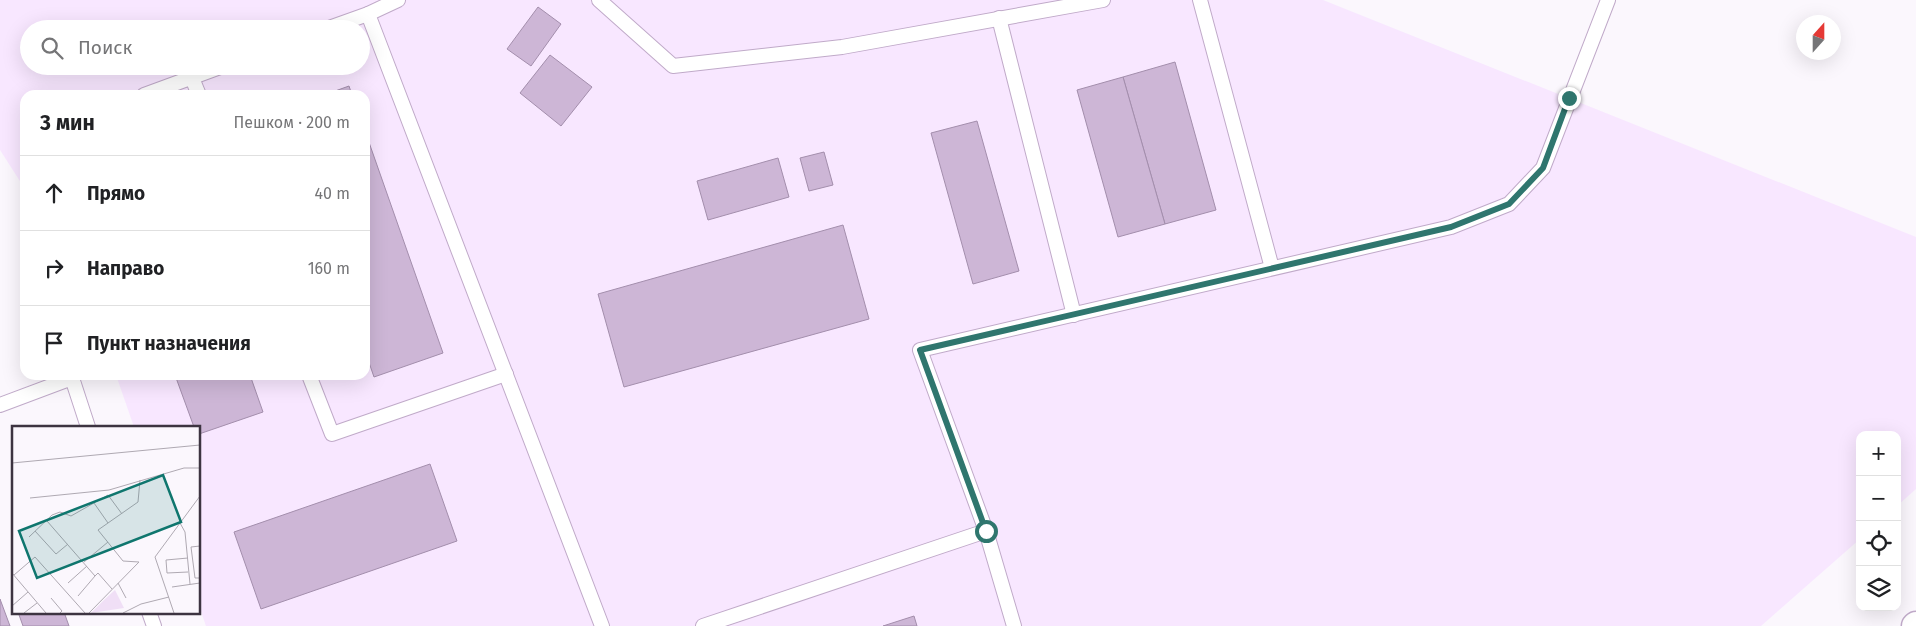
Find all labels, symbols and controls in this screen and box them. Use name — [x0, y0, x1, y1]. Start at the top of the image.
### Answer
north arrow — [1796, 15, 1841, 60]
search box — [20, 20, 370, 75]
icon: search — [38, 34, 66, 62]
text: Поиск — [78, 36, 132, 59]
route end — [1558, 87, 1581, 110]
text: 3 мин — [40, 110, 95, 136]
text: Пешком · 200 m — [233, 113, 350, 132]
icon: ahead — [40, 179, 68, 207]
text: Прямо — [87, 182, 145, 205]
text: 40 m — [315, 184, 350, 203]
icon: right — [40, 254, 68, 282]
text: Направо — [87, 257, 164, 280]
text: 160 m — [308, 259, 350, 278]
icon: arrive — [40, 329, 68, 357]
text: Пункт назначения — [87, 332, 251, 355]
inset map — [12, 426, 200, 614]
map controls — [1856, 431, 1901, 611]
button: + — [1856, 431, 1901, 476]
button: − — [1856, 476, 1901, 521]
route start — [975, 520, 998, 543]
button: locate — [1856, 521, 1901, 566]
button: layers — [1856, 566, 1901, 611]

